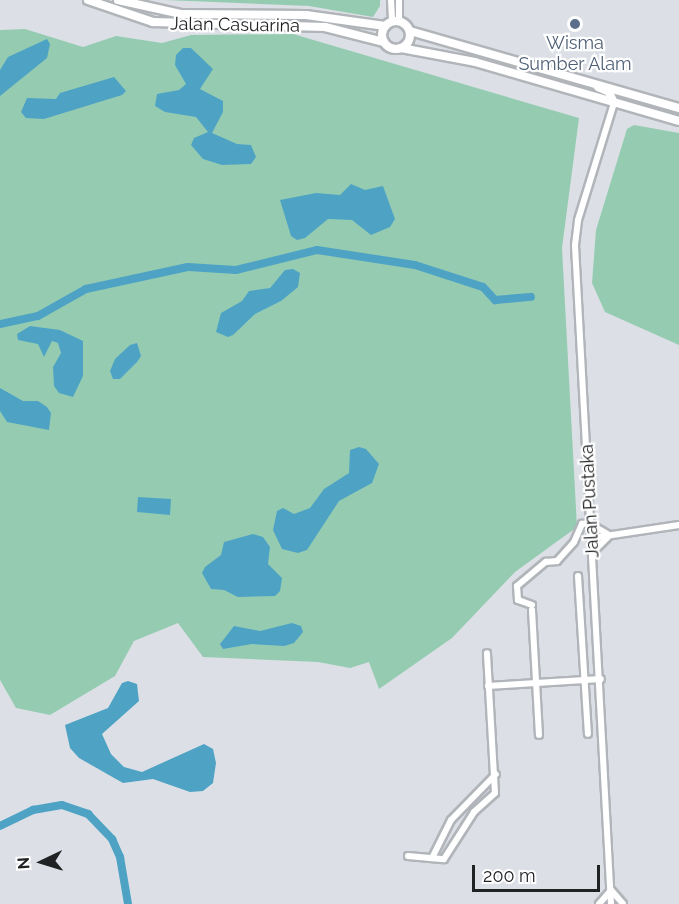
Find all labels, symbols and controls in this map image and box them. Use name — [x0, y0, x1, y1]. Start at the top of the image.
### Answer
street label: Jalan Casuarina — [170, 13, 300, 37]
marker: Wisma Sumber Alam — [568, 17, 582, 31]
place label: Wisma Sumber Alam — [518, 33, 632, 76]
street label: Jalan Pustaka — [576, 444, 604, 558]
north arrow — [12, 832, 72, 892]
scale bar — [475, 853, 602, 891]
text: N — [14, 857, 33, 870]
text: 200 m — [483, 865, 536, 886]

